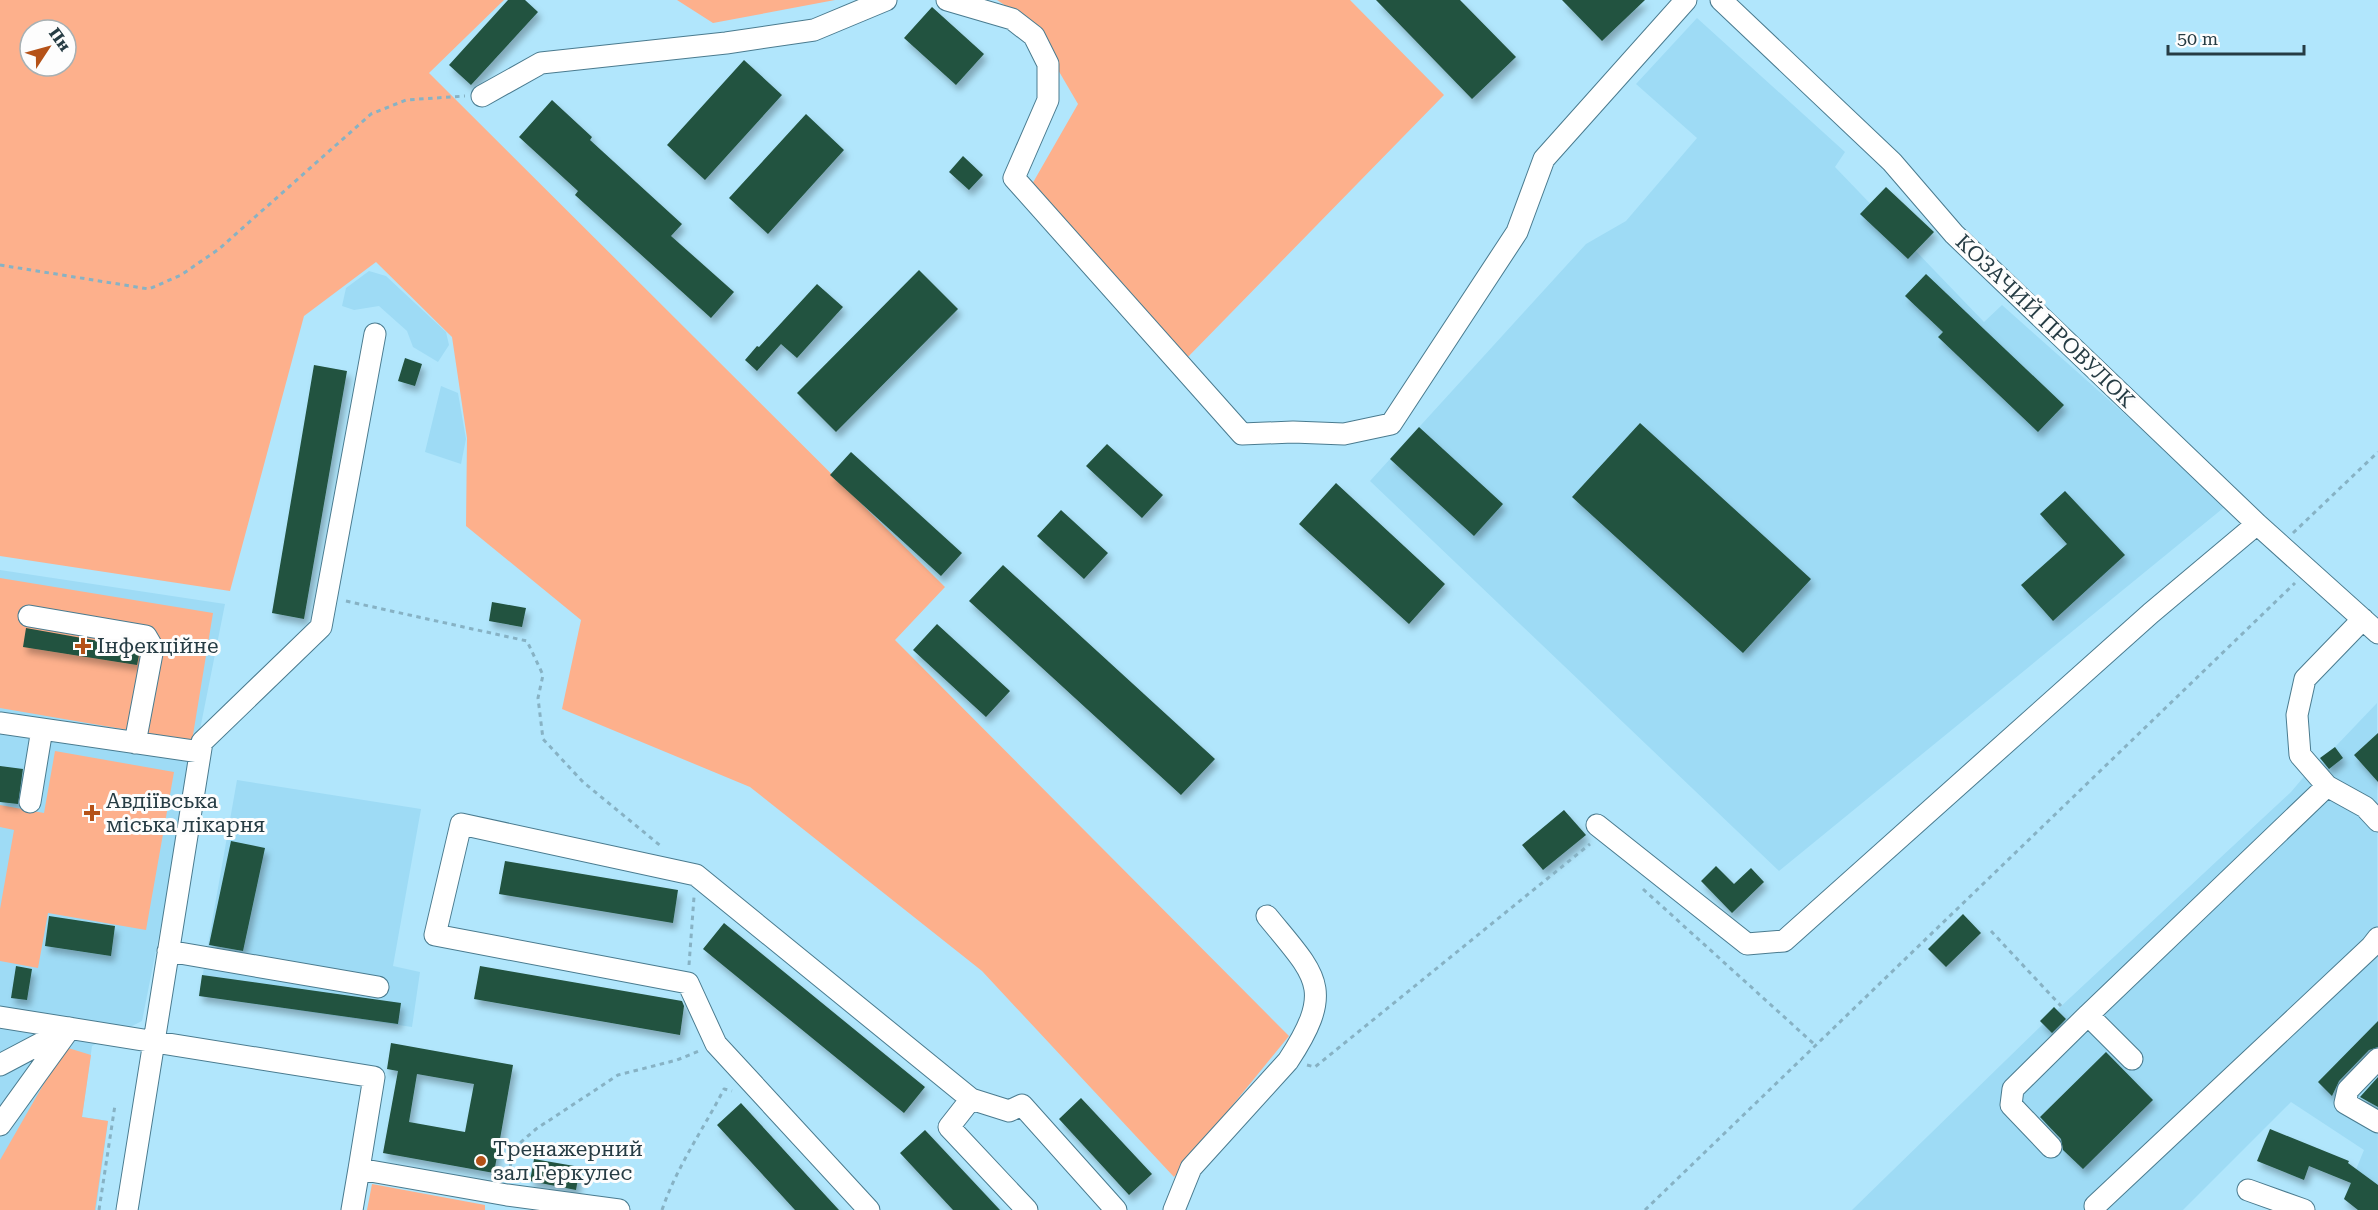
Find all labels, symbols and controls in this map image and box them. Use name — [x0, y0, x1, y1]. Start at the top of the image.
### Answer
north arrow — [18, 18, 78, 78]
scale bar — [2168, 18, 2304, 56]
text: Пн — [45, 24, 75, 55]
text: 50 m — [2177, 28, 2218, 49]
street label: КОЗАЧИЙ ПРОВУЛОК — [1951, 229, 2139, 413]
place label: Інфекційне — [97, 634, 218, 658]
marker: Інфекційне — [74, 637, 92, 655]
place label: Авдіївська міська лікарня — [106, 789, 265, 837]
marker: Авдіївська міська лікарня — [83, 804, 101, 822]
place label: Тренажерний зал Геркулес — [493, 1137, 643, 1185]
marker: Тренажерний зал Геркулес — [474, 1154, 488, 1168]

